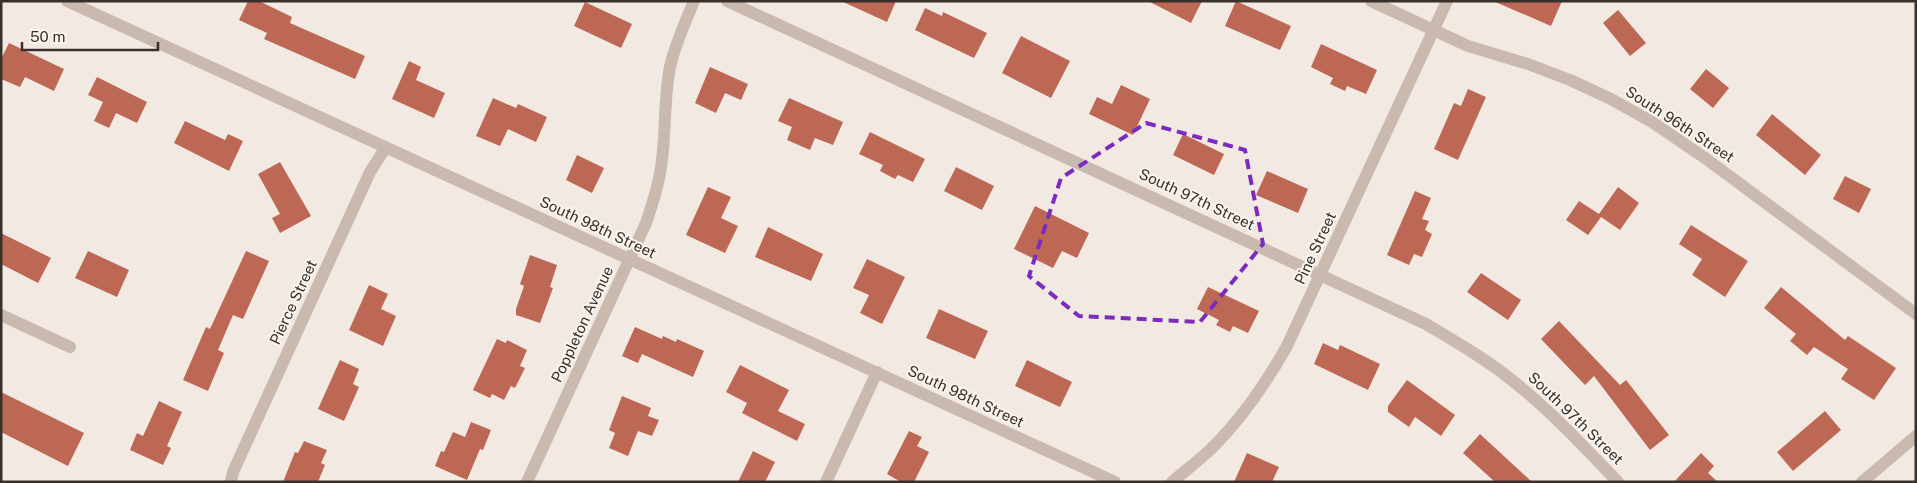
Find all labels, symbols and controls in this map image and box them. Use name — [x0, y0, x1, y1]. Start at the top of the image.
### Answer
scale bar — [22, 20, 159, 52]
text: 50 m — [30, 28, 65, 45]
street label: South 96th Street — [1623, 83, 1738, 165]
street label: South 97th Street — [1137, 165, 1258, 233]
street label: South 98th Street — [537, 193, 659, 261]
street label: Pine Street — [1291, 209, 1339, 287]
street label: Pierce Street — [266, 257, 320, 347]
street label: Poppleton Avenue — [548, 263, 616, 385]
street label: South 98th Street — [905, 362, 1027, 430]
street label: South 97th Street — [1525, 368, 1627, 468]

